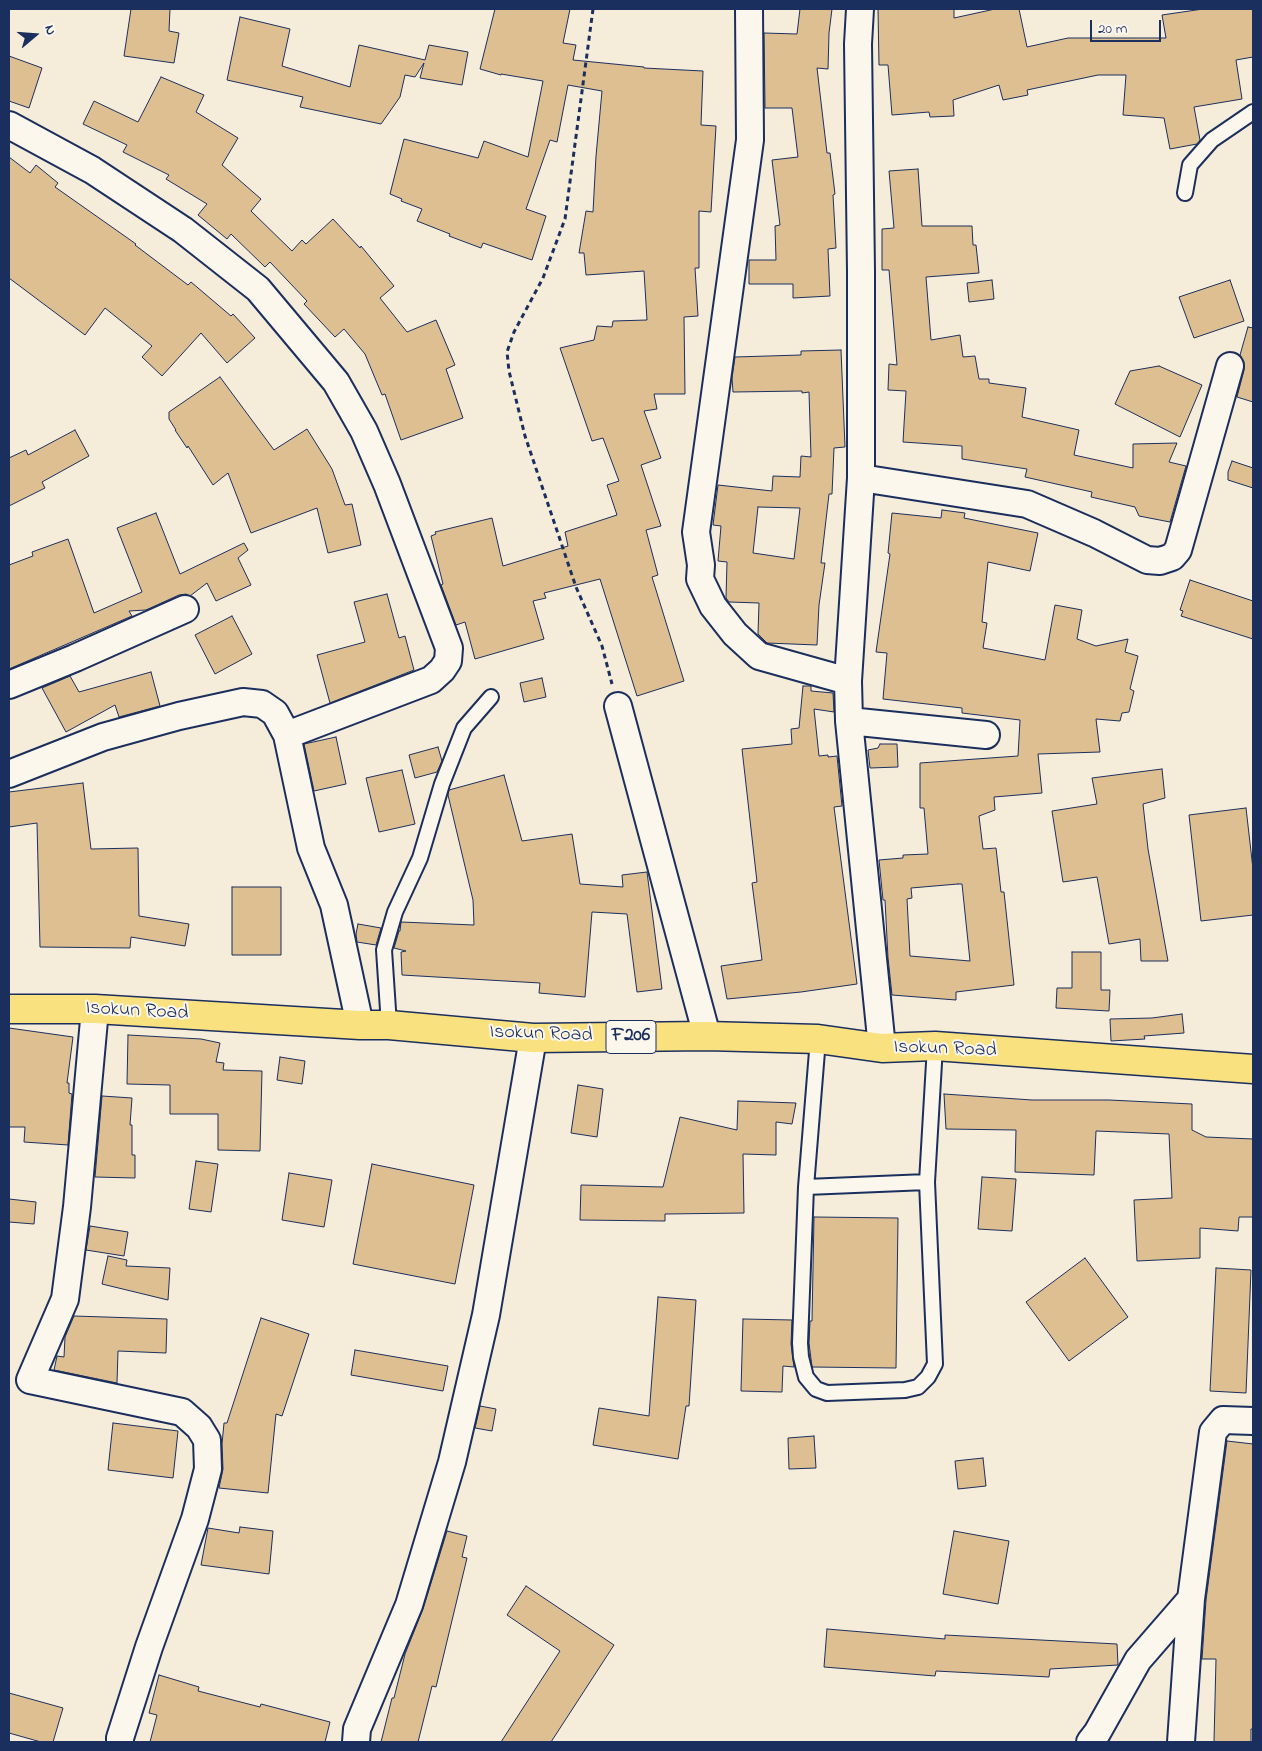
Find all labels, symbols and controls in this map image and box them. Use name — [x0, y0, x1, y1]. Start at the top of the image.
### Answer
north arrow — [10, 10, 60, 60]
scale bar — [1092, 10, 1163, 42]
text: 20 m — [1098, 18, 1127, 40]
text: N — [38, 22, 61, 38]
street label: Isokun Road — [85, 997, 189, 1027]
road number: F206 — [606, 1020, 656, 1054]
street label: Isokun Road — [489, 1021, 593, 1049]
street label: Isokun Road — [893, 1036, 997, 1064]

